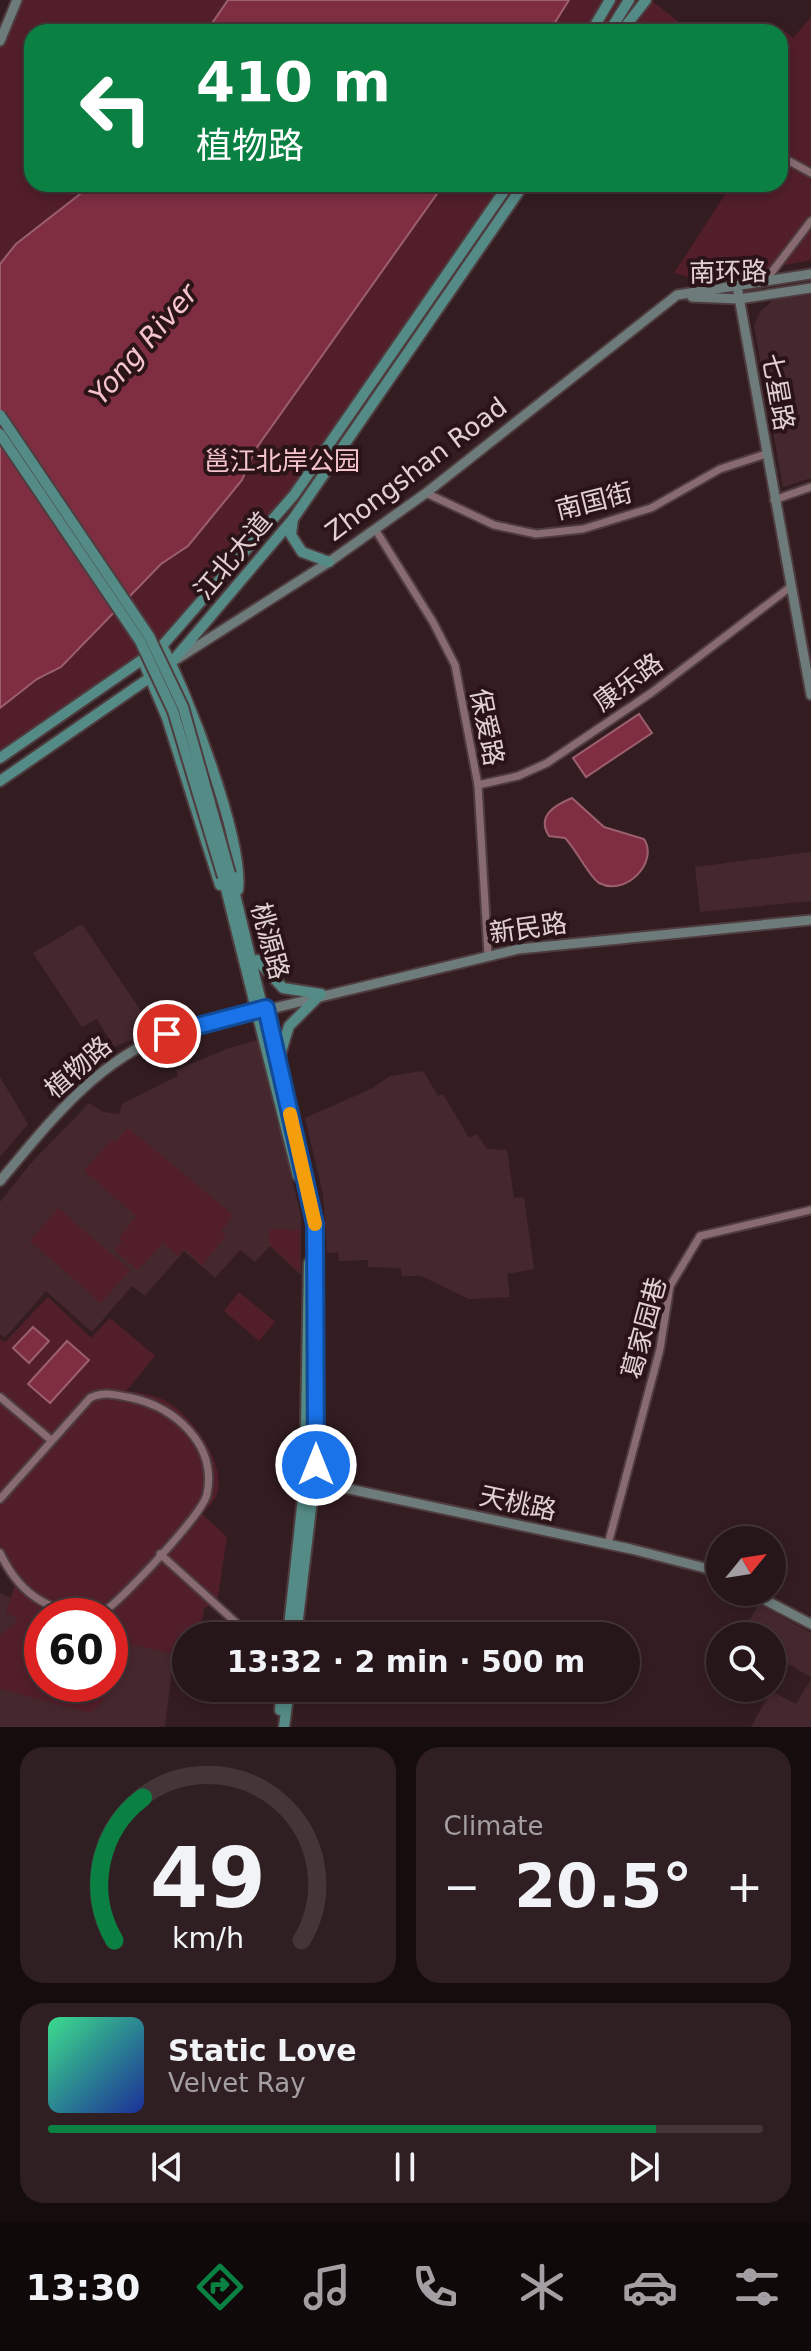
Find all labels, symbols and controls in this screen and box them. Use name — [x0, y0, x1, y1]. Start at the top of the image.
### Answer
text: 410 m — [196, 49, 391, 114]
icon: left — [64, 56, 168, 160]
text: 植物路 — [196, 125, 304, 166]
street label: 南环路 — [689, 256, 767, 288]
water label: Yong River — [82, 276, 205, 411]
street label: 七星路 — [756, 351, 800, 433]
street label: Zhongshan Road — [319, 391, 513, 547]
park label: 邕江北岸公园 — [204, 446, 360, 476]
street label: 南国街 — [553, 477, 635, 525]
street label: 江北大道 — [188, 507, 278, 605]
street label: 康乐路 — [588, 647, 668, 717]
street label: 保爱路 — [465, 686, 509, 768]
street label: 桃源路 — [245, 899, 295, 983]
street label: 新民路 — [487, 908, 569, 948]
pin — [133, 1000, 201, 1068]
icon: arrive — [145, 1012, 189, 1056]
street label: 植物路 — [39, 1030, 117, 1104]
street label: 葛家园巷 — [616, 1274, 672, 1382]
position arrow — [274, 1423, 358, 1507]
street label: 天桃路 — [477, 1480, 559, 1526]
north arrow — [706, 1526, 786, 1606]
map controls — [706, 1526, 786, 1702]
speed limit sign: 60 — [24, 1598, 128, 1702]
button: search — [706, 1622, 786, 1702]
text: 13:32 · 2 min · 500 m — [227, 1644, 585, 1679]
text: Climate — [444, 1811, 544, 1841]
text: 49 — [150, 1830, 266, 1927]
text: 20.5° — [514, 1851, 692, 1921]
text: − — [444, 1861, 480, 1912]
text: + — [726, 1861, 763, 1912]
text: km/h — [172, 1921, 244, 1955]
text: Static Love — [168, 2033, 357, 2068]
text: Velvet Ray — [168, 2068, 306, 2098]
icon: previous — [145, 2145, 189, 2189]
icon: pause — [383, 2145, 427, 2189]
icon: next — [622, 2145, 666, 2189]
icon: directions — [192, 2259, 248, 2315]
icon: music — [299, 2259, 355, 2315]
icon: phone — [407, 2259, 463, 2315]
icon: climate — [514, 2259, 570, 2315]
icon: car — [622, 2259, 678, 2315]
icon: filters — [729, 2259, 785, 2315]
text: 13:30 — [26, 2267, 140, 2308]

